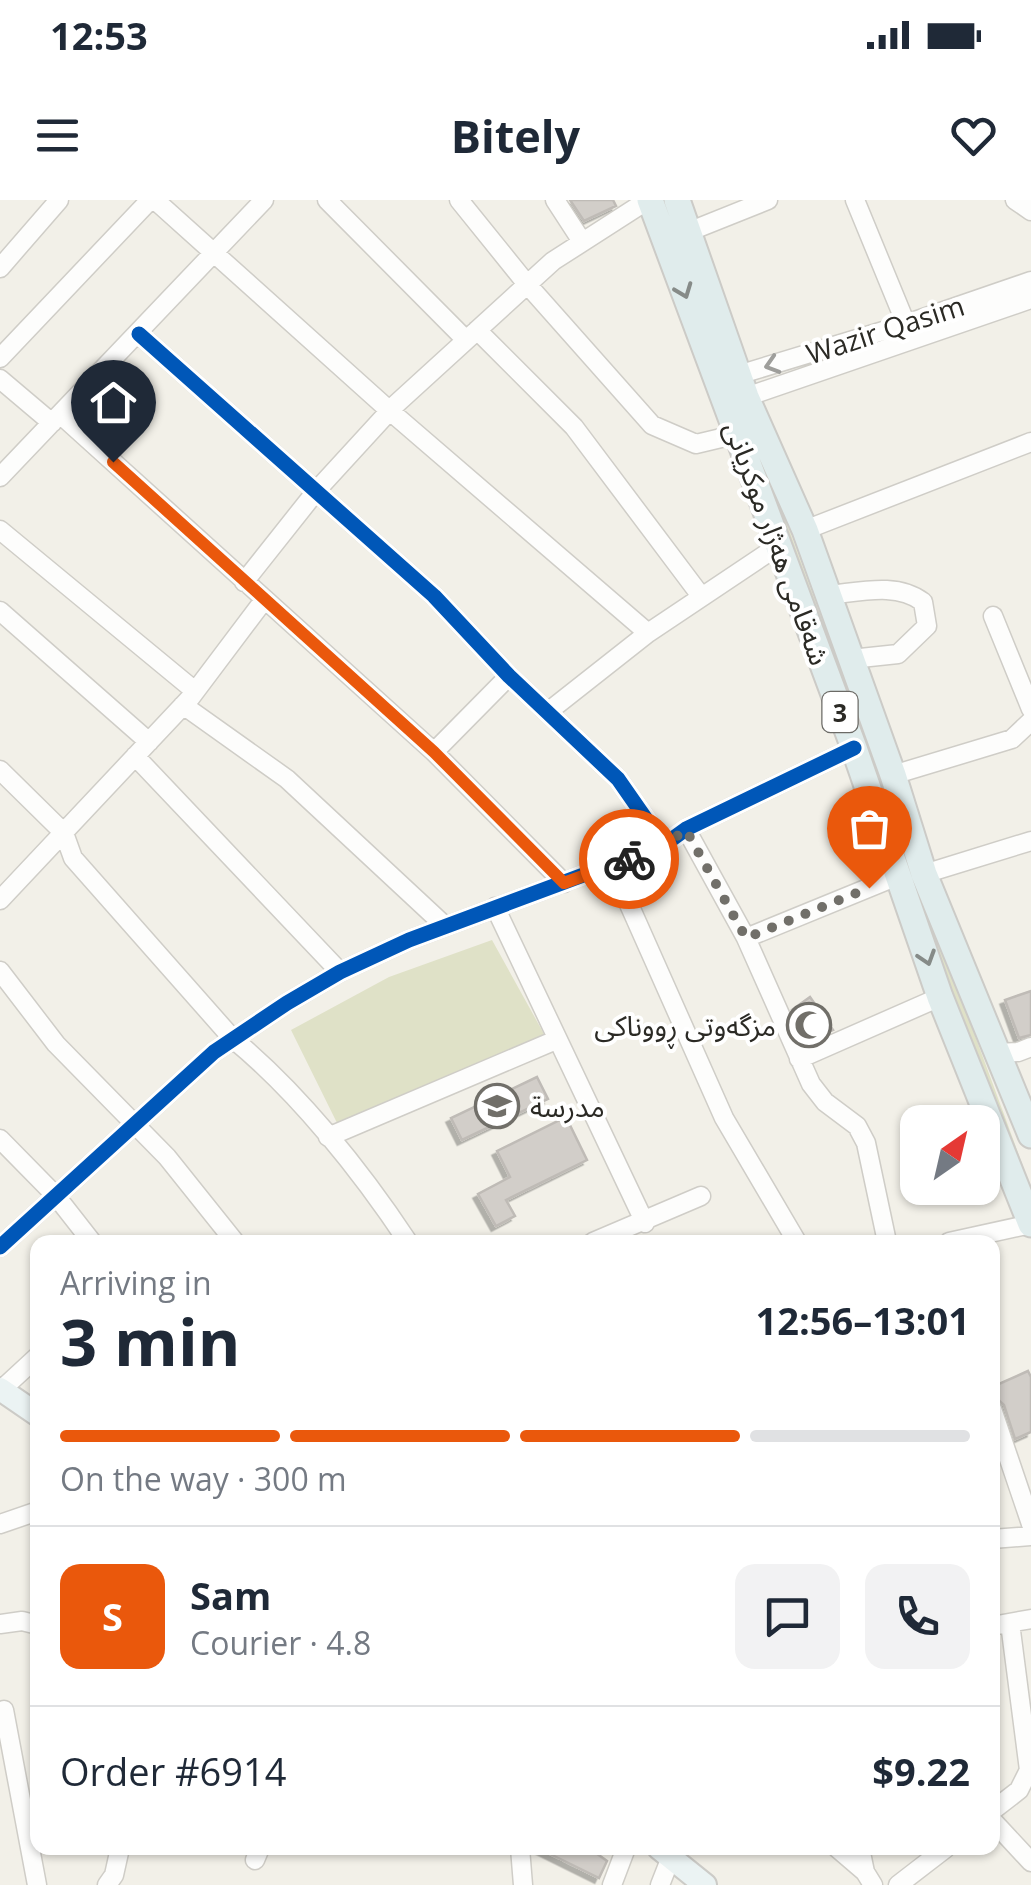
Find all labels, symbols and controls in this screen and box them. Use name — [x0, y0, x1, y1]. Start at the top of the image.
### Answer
text: 12:53 — [50, 9, 148, 61]
text: Bitely — [451, 105, 580, 166]
icon: menu — [30, 108, 85, 163]
icon: heart — [946, 108, 1001, 163]
one-way arrow — [673, 282, 693, 299]
street label: Wazir Qasim — [801, 286, 969, 372]
one-way arrow — [764, 353, 781, 374]
pin — [71, 360, 156, 463]
icon: home — [86, 375, 141, 430]
street label: شەقامی ھەژار موکریانی — [716, 416, 840, 670]
road number: 3 — [822, 692, 858, 732]
pin — [827, 786, 912, 889]
icon: bag — [842, 801, 897, 856]
courier — [579, 809, 679, 909]
icon: bike — [602, 832, 657, 887]
one-way arrow — [916, 949, 936, 966]
mosque icon: مزگەوتی ڕووناکی — [786, 1002, 832, 1048]
place label: مزگەوتی ڕووناکی — [594, 1006, 776, 1050]
school or university icon: مدرسة — [474, 1083, 520, 1129]
place label: مدرسة — [530, 1087, 605, 1125]
north arrow — [900, 1105, 1000, 1205]
map controls — [900, 1105, 1000, 1205]
text: Arriving in — [60, 1261, 212, 1304]
text: 12:56–13:01 — [756, 1294, 970, 1346]
text: 3 min — [60, 1297, 240, 1385]
text: On the way · 300 m — [60, 1457, 347, 1500]
button: chat — [735, 1564, 840, 1669]
button: phone — [865, 1564, 970, 1669]
text: Sam — [190, 1569, 271, 1621]
text: S — [102, 1590, 123, 1642]
text: Courier · 4.8 — [190, 1621, 371, 1664]
text: Order #6914 — [60, 1745, 287, 1797]
text: $9.22 — [872, 1745, 970, 1797]

